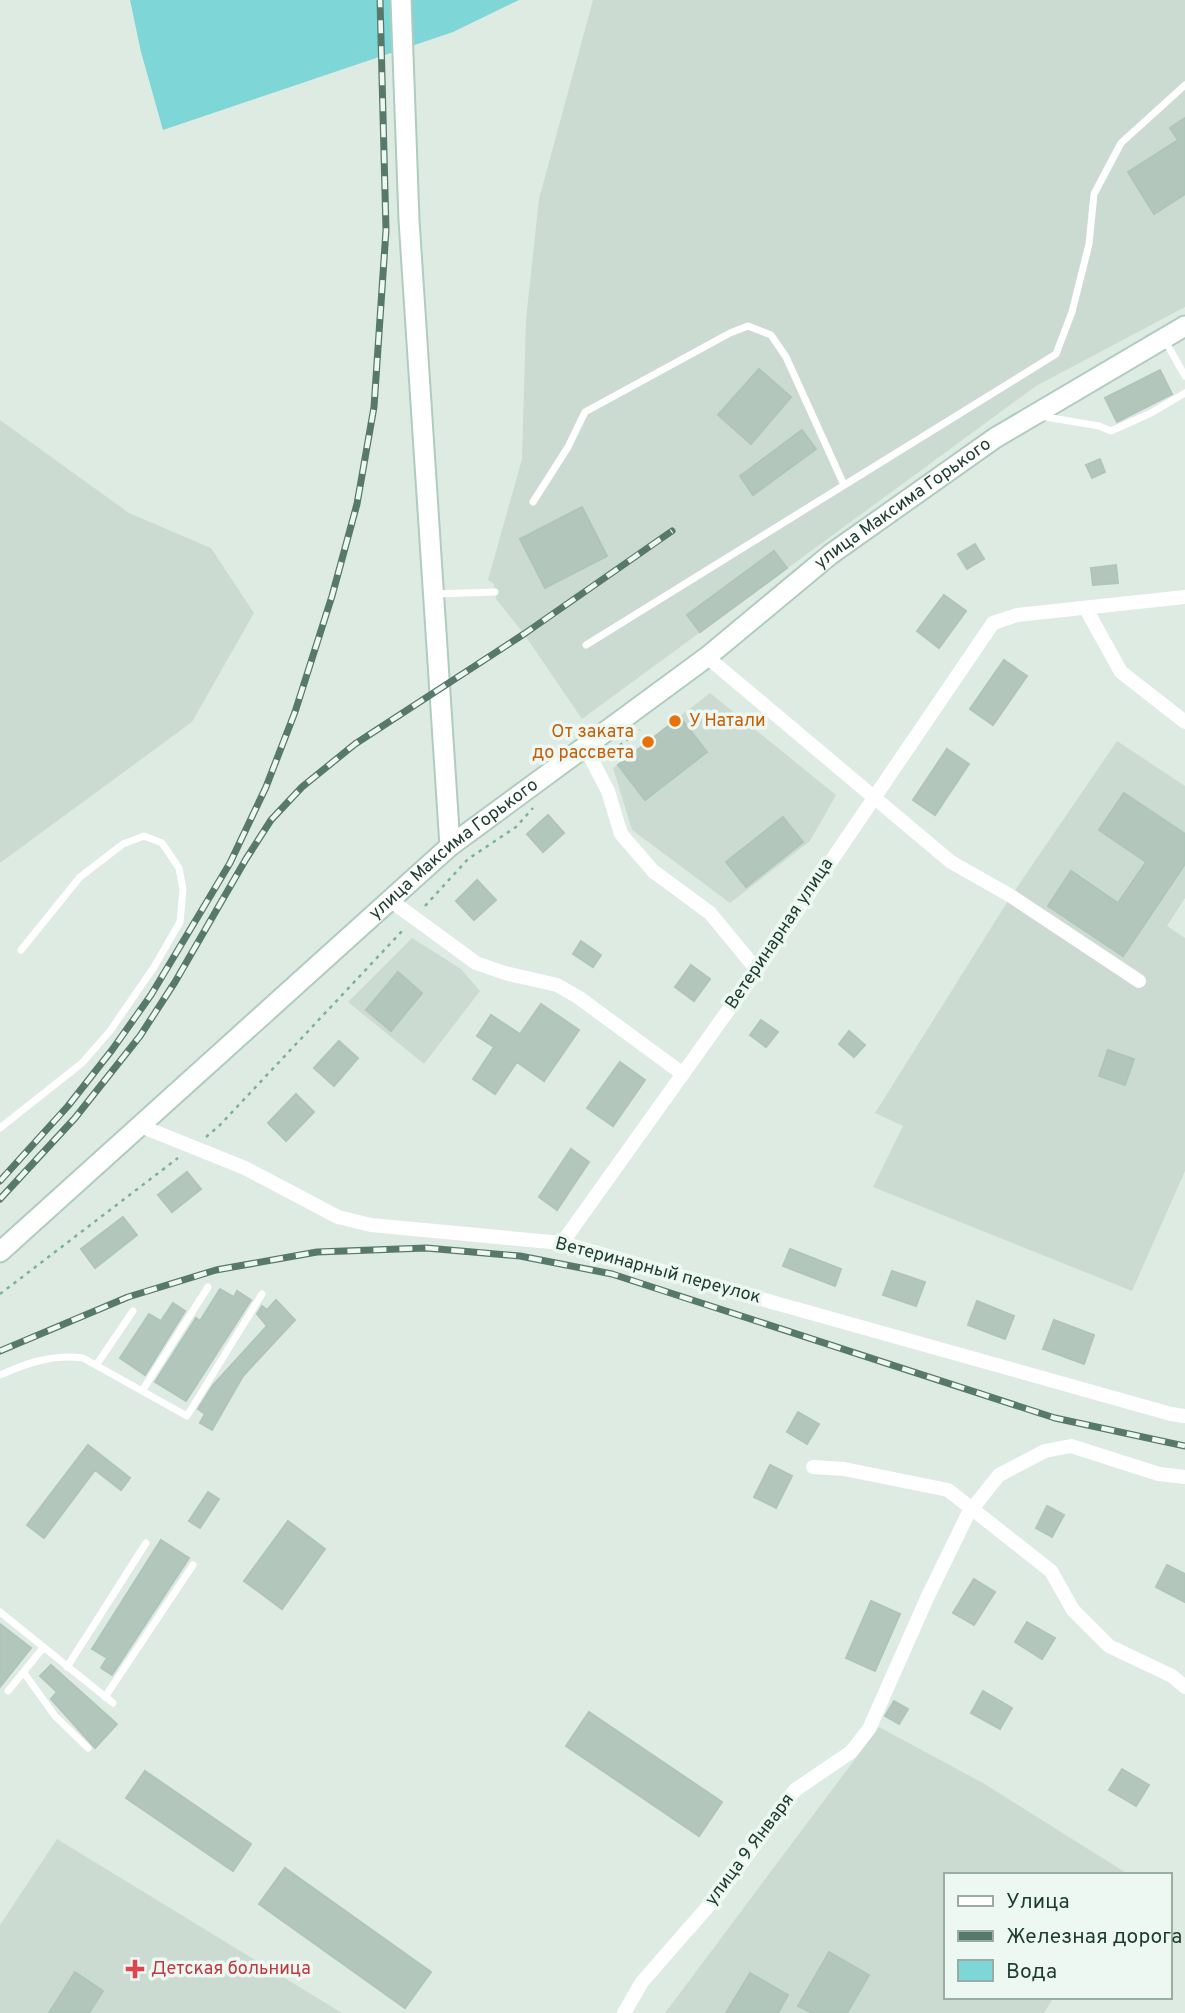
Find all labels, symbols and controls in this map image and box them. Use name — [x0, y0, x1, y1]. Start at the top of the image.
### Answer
street label: улица Максима Горького — [810, 433, 996, 575]
place label: У Натали — [689, 710, 766, 733]
marker: У Натали — [667, 713, 683, 729]
place label: От заката до рассвета — [532, 721, 634, 765]
marker: От заката до рассвета — [640, 734, 656, 750]
street label: улица Максима Горького — [364, 773, 543, 925]
street label: Ветеринарная улица — [721, 854, 839, 1014]
street label: Ветеринарный переулок — [553, 1232, 763, 1310]
street label: улица 9 Января — [700, 1789, 800, 1911]
legend — [944, 1873, 1171, 1999]
text: Улица — [1006, 1889, 1070, 1916]
text: Железная дорога — [1006, 1924, 1182, 1951]
place label: Детская больница — [151, 1958, 311, 1981]
marker: Детская больница — [125, 1959, 145, 1979]
text: Вода — [1006, 1959, 1057, 1986]

